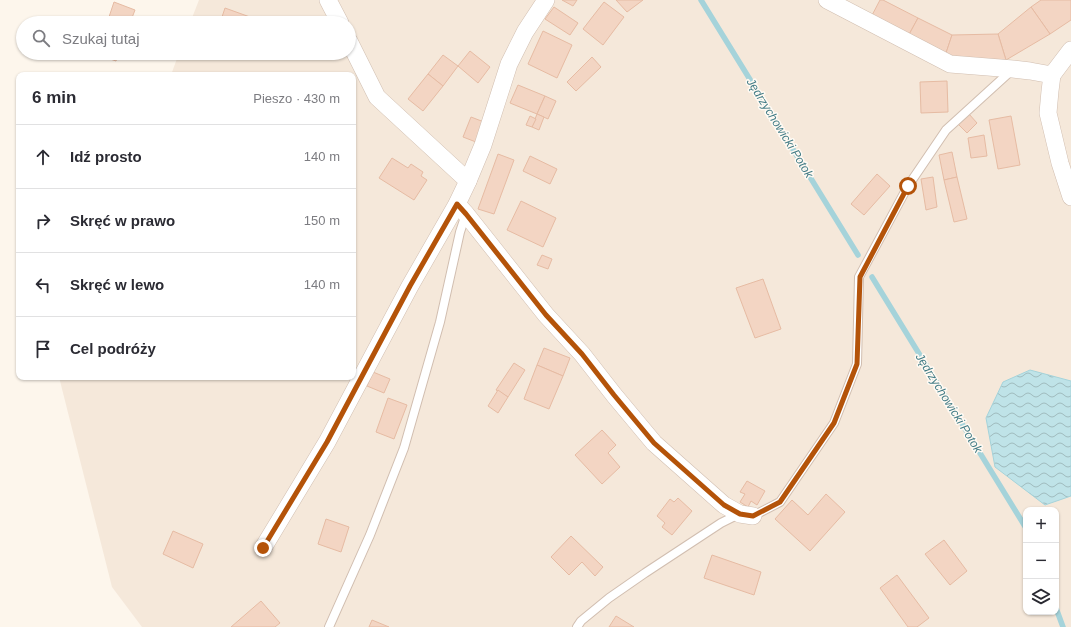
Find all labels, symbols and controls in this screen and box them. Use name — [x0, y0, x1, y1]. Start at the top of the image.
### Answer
search box — [16, 16, 356, 60]
icon: search — [30, 27, 52, 49]
text: Szukaj tutaj — [62, 30, 140, 47]
water label: Jędrzychowicki Potok — [743, 75, 817, 181]
text: 6 min — [32, 88, 76, 107]
text: Pieszo · 430 m — [253, 91, 340, 106]
icon: ahead — [32, 146, 54, 168]
text: Idź prosto — [70, 148, 142, 165]
text: 140 m — [304, 149, 340, 164]
route start — [899, 177, 917, 195]
icon: right — [32, 210, 54, 232]
text: Skręć w prawo — [70, 212, 175, 229]
text: 150 m — [304, 213, 340, 228]
icon: left — [32, 274, 54, 296]
text: Skręć w lewo — [70, 276, 164, 293]
text: 140 m — [304, 277, 340, 292]
icon: arrive — [32, 338, 54, 360]
text: Cel podróży — [70, 340, 156, 357]
water label: Jędrzychowicki Potok — [912, 350, 986, 456]
map controls — [1023, 507, 1059, 615]
button: + — [1023, 507, 1059, 543]
route end — [254, 539, 272, 557]
button: − — [1023, 543, 1059, 579]
button: layers — [1023, 579, 1059, 615]

